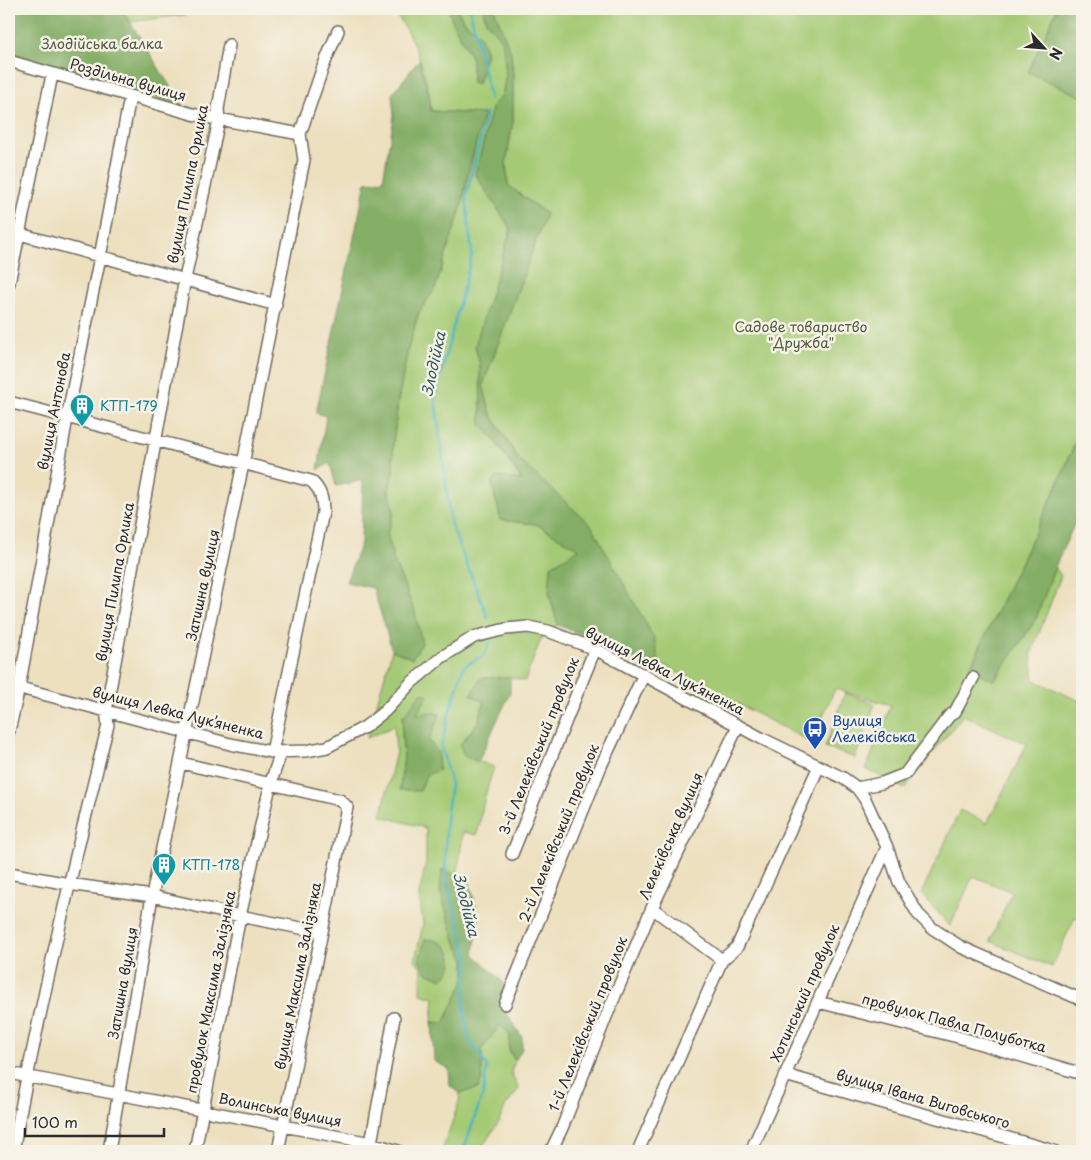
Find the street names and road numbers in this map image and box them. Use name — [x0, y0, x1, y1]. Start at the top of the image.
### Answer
street label: Роздільна вулиця — [67, 53, 189, 106]
street label: вулиця Пилипа Орлика — [162, 103, 213, 265]
street label: вулиця Антонова — [32, 350, 75, 472]
street label: вулиця Пилипа Орлика — [90, 500, 139, 663]
street label: Затишна вулиця — [180, 527, 225, 643]
street label: вулиця Левка Лукʼяненка — [582, 621, 749, 720]
street label: 3-й Лелеківський провулок — [493, 653, 584, 838]
street label: вулиця Левка Лукʼяненка — [90, 681, 266, 744]
street label: 2-й Лелеківський провулок — [513, 740, 604, 925]
street label: Лелеківська вулиця — [633, 769, 708, 903]
street label: вулиця Максима Залізняка — [269, 880, 326, 1072]
street label: провулок Максима Залізняка — [181, 889, 241, 1095]
street label: Хотинський провулок — [765, 920, 845, 1065]
street label: Затишна вулиця — [102, 925, 143, 1041]
street label: 1-й Лелеківський провулок — [543, 932, 633, 1115]
street label: провулок Павла Полуботка — [860, 988, 1049, 1057]
street label: вулиця Івана Виговського — [834, 1064, 1013, 1133]
street label: Волинська вулиця — [217, 1087, 343, 1132]

